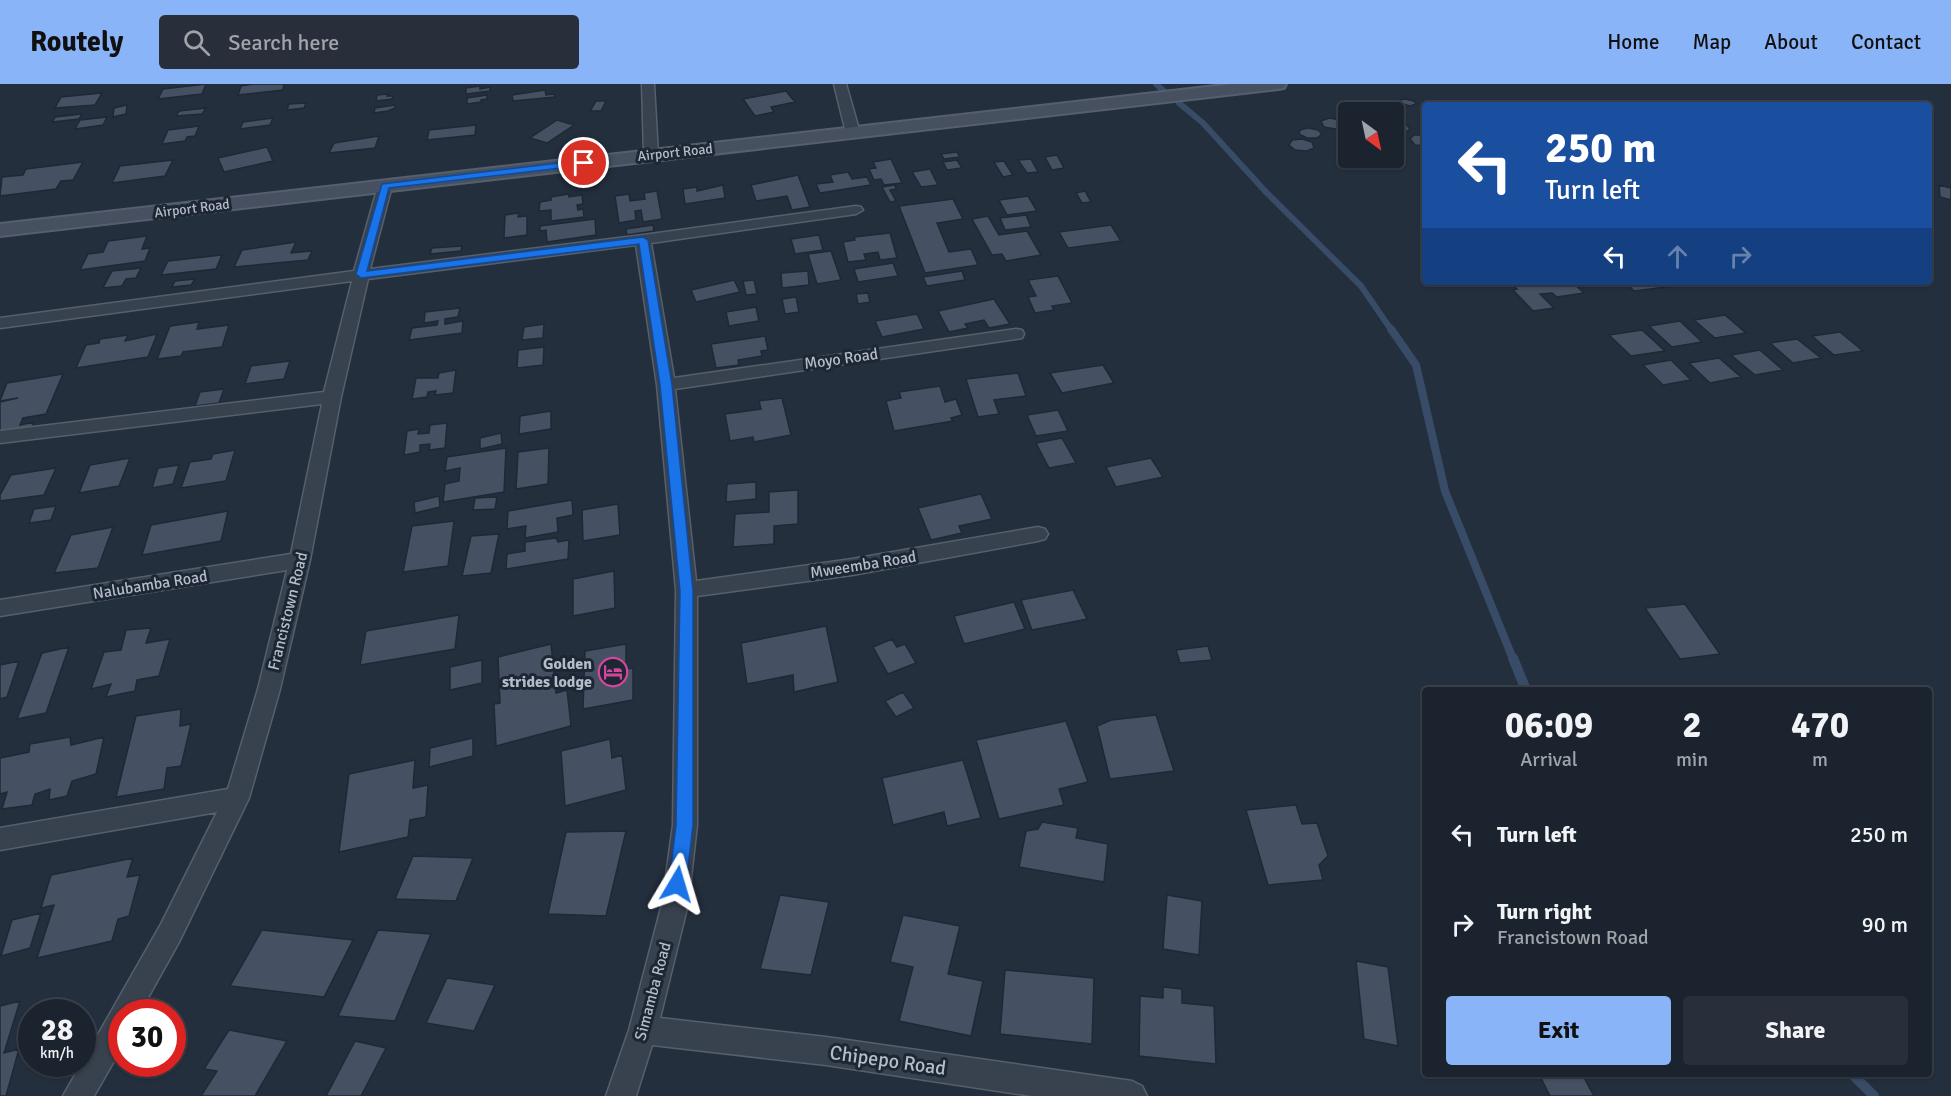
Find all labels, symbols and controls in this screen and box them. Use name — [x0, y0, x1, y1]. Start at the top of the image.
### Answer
search box — [159, 15, 579, 69]
text: Routely — [30, 25, 123, 59]
icon: search — [180, 26, 213, 59]
text: Search here — [228, 29, 339, 56]
text: Home — [1607, 29, 1660, 55]
text: Map — [1693, 29, 1731, 55]
text: About — [1764, 29, 1818, 55]
text: Contact — [1851, 29, 1921, 55]
north arrow — [1338, 102, 1404, 168]
map controls — [1338, 102, 1404, 168]
text: 250 m — [1545, 123, 1656, 174]
icon: left — [1446, 126, 1524, 204]
pin — [558, 137, 609, 188]
street label: Airport Road — [637, 140, 714, 165]
icon: arrive — [567, 146, 600, 179]
text: Turn left — [1545, 174, 1640, 207]
street label: Airport Road — [154, 195, 231, 222]
icon: left — [1598, 240, 1631, 273]
icon: ahead — [1661, 240, 1694, 273]
icon: right — [1724, 240, 1757, 273]
street label: Moyo Road — [803, 344, 879, 374]
street label: Mweemba Road — [809, 547, 918, 583]
street label: Francistown Road — [264, 550, 312, 673]
street label: Nalubamba Road — [91, 566, 209, 604]
place label: Golden strides lodge — [502, 654, 592, 692]
hotel icon: Golden strides lodge — [597, 656, 629, 688]
text: 06:09 — [1505, 703, 1593, 748]
text: 2 — [1682, 703, 1702, 748]
text: 470 — [1791, 703, 1849, 748]
text: Arrival — [1520, 747, 1578, 772]
text: min — [1676, 747, 1708, 772]
text: m — [1812, 747, 1828, 772]
icon: left — [1446, 818, 1479, 851]
text: Turn left — [1497, 821, 1577, 848]
text: 250 m — [1850, 821, 1908, 848]
position arrow — [645, 852, 709, 916]
text: Turn right — [1497, 898, 1592, 925]
icon: right — [1446, 908, 1479, 941]
text: 90 m — [1862, 911, 1908, 938]
text: Francistown Road — [1497, 925, 1649, 950]
street label: Simamba Road — [630, 940, 676, 1043]
button: Exit — [1446, 996, 1671, 1065]
button: Share — [1683, 996, 1908, 1065]
speed limit sign: 30 — [108, 999, 186, 1077]
text: 28 — [41, 1012, 73, 1049]
street label: Chipepo Road — [828, 1040, 948, 1081]
text: km/h — [40, 1044, 74, 1062]

